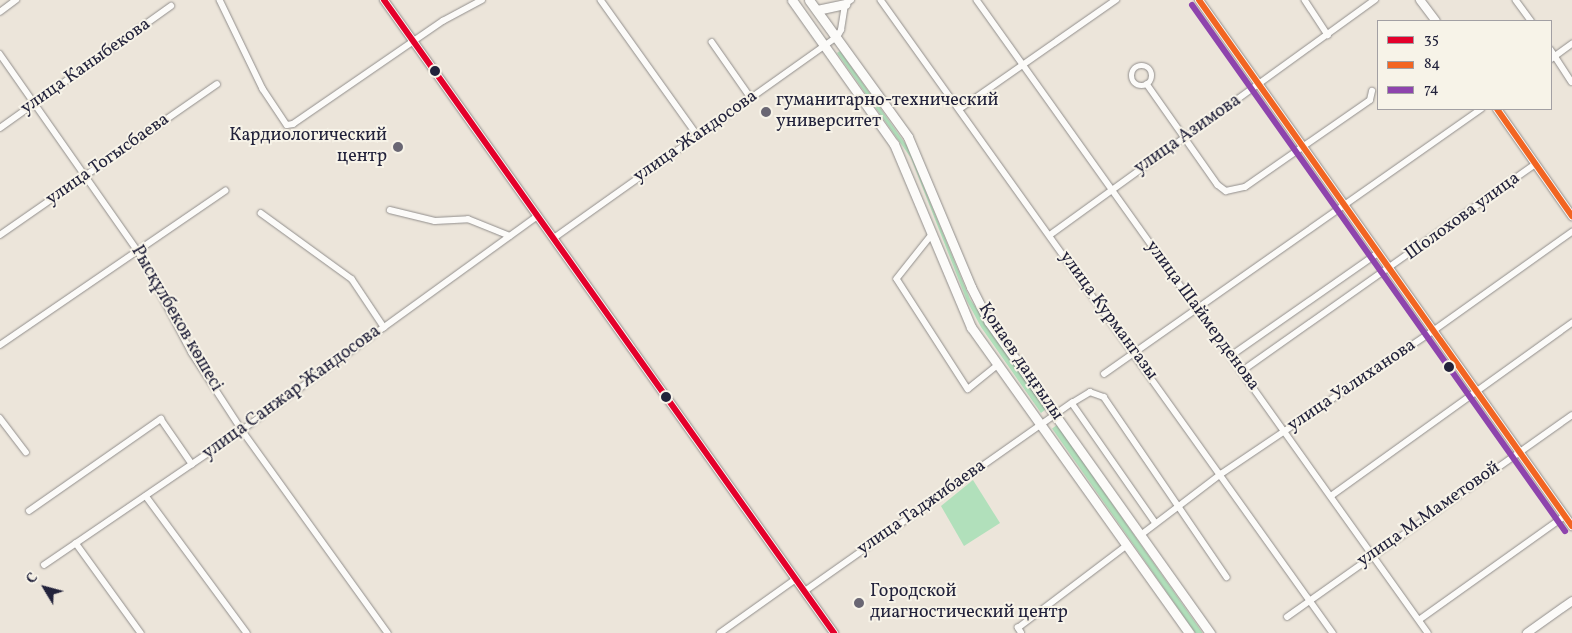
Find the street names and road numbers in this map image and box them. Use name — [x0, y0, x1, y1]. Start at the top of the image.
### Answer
street label: улица Каныбекова — [17, 14, 155, 120]
street label: улица Жандосова — [630, 86, 762, 188]
street label: улица Азимова — [1131, 90, 1245, 180]
street label: улица Тогысбаева — [42, 109, 174, 211]
street label: Шолохова улица — [1401, 168, 1525, 266]
street label: улица Шаймерденова — [1140, 237, 1264, 395]
street label: Рысқұлбеков көшесі — [125, 242, 227, 396]
street label: улица Курмангазы — [1054, 247, 1162, 385]
street label: Қонаев даңғылы — [973, 299, 1067, 425]
street label: улица Санжар Жандосова — [199, 321, 385, 465]
street label: улица Уалиханова — [1284, 335, 1420, 437]
street label: улица Таджибаева — [853, 455, 991, 561]
street label: улица М.Маметовой — [1353, 458, 1505, 572]

